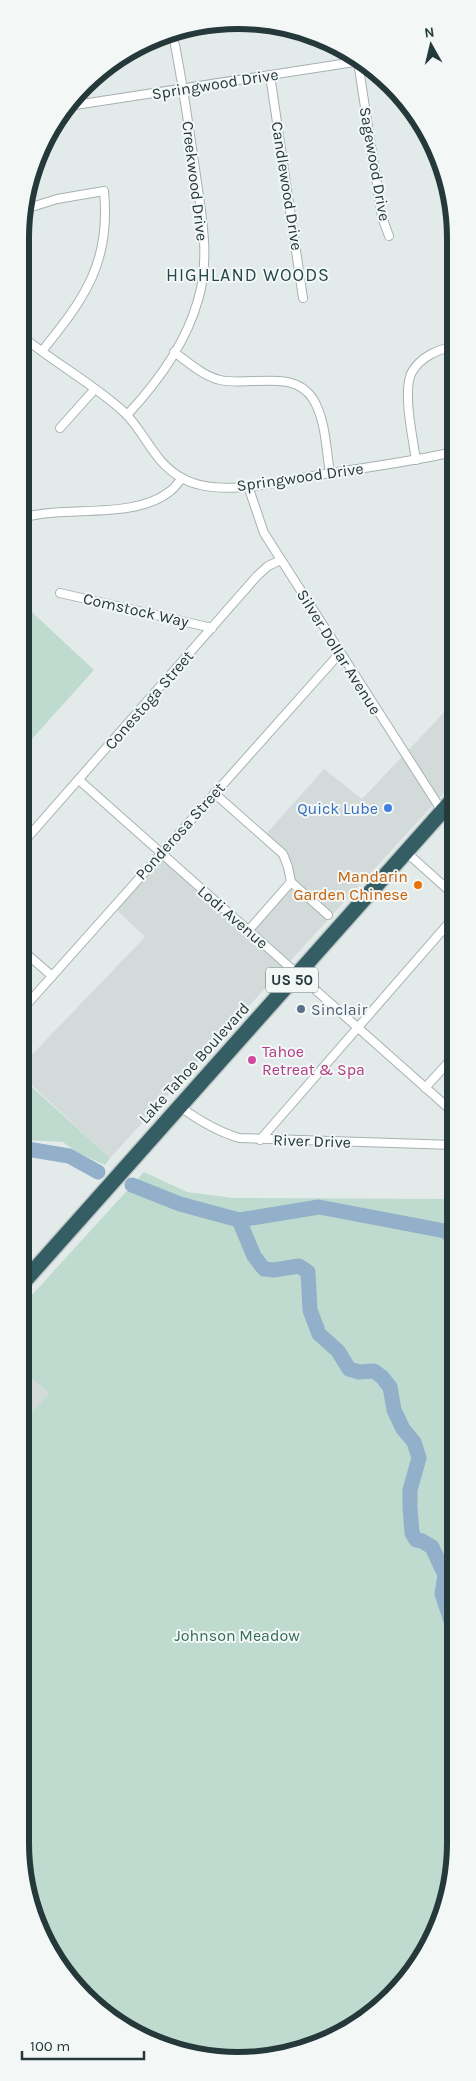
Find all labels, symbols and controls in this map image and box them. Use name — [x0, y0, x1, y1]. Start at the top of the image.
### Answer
north arrow — [406, 20, 456, 70]
text: N — [423, 24, 435, 42]
street label: Springwood Drive — [150, 65, 280, 103]
street label: Sagewood Drive — [356, 105, 394, 223]
street label: Creekwood Drive — [178, 120, 212, 242]
street label: Candlewood Drive — [267, 120, 307, 252]
district label: HIGHLAND WOODS — [166, 264, 330, 286]
street label: Springwood Drive — [235, 459, 365, 495]
street label: Silver Dollar Avenue — [293, 586, 385, 718]
street label: Comstock Way — [81, 589, 191, 632]
street label: Conestoga Street — [101, 647, 197, 753]
street label: Ponderosa Street — [131, 778, 229, 884]
place label: Quick Lube — [297, 799, 378, 818]
marker: Quick Lube — [382, 802, 394, 814]
place label: Mandarin Garden Chinese — [293, 867, 408, 904]
marker: Mandarin Garden Chinese — [412, 879, 424, 891]
street label: Lodi Avenue — [194, 881, 272, 953]
road number: US 50 — [266, 968, 318, 992]
street label: Lake Tahoe Boulevard — [135, 999, 253, 1127]
place label: Sinclair — [311, 1000, 367, 1019]
marker: Sinclair — [295, 1003, 307, 1015]
place label: Tahoe Retreat & Spa — [262, 1042, 365, 1079]
marker: Tahoe Retreat & Spa — [246, 1054, 258, 1066]
street label: River Drive — [273, 1130, 351, 1152]
park label: Johnson Meadow — [174, 1626, 300, 1645]
scale bar — [22, 2028, 145, 2060]
text: 100 m — [30, 2037, 70, 2055]

